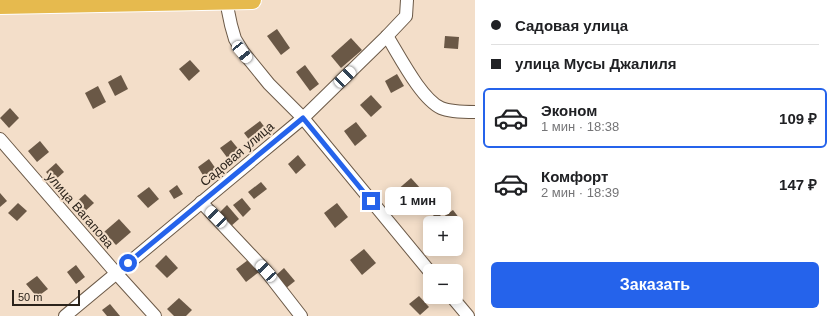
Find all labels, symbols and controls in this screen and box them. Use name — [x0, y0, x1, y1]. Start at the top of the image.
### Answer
text: Садовая улица — [515, 17, 628, 34]
car — [230, 39, 254, 65]
text: улица Мусы Джалиля — [515, 55, 676, 72]
car — [332, 64, 358, 90]
icon: car — [493, 100, 529, 136]
text: Эконом — [541, 102, 597, 119]
text: 109 ₽ — [779, 110, 817, 127]
street label: Садовая улица — [197, 118, 278, 189]
text: 1 мин · 18:38 — [541, 119, 619, 134]
icon: car — [493, 166, 529, 202]
text: Комфорт — [541, 168, 608, 185]
street label: улица Вагапова — [43, 169, 117, 251]
text: 147 ₽ — [779, 176, 817, 193]
text: 2 мин · 18:39 — [541, 185, 619, 200]
callout: 1 мин — [385, 187, 451, 215]
route end — [362, 192, 380, 210]
text: 1 мин — [400, 193, 436, 208]
car — [203, 204, 229, 230]
map controls — [423, 216, 463, 304]
button: + — [423, 216, 463, 256]
route start — [119, 254, 137, 272]
car — [253, 258, 279, 284]
button: Заказать — [491, 262, 819, 308]
button: − — [423, 264, 463, 304]
scale bar — [12, 288, 80, 307]
text: 50 m — [18, 291, 42, 303]

